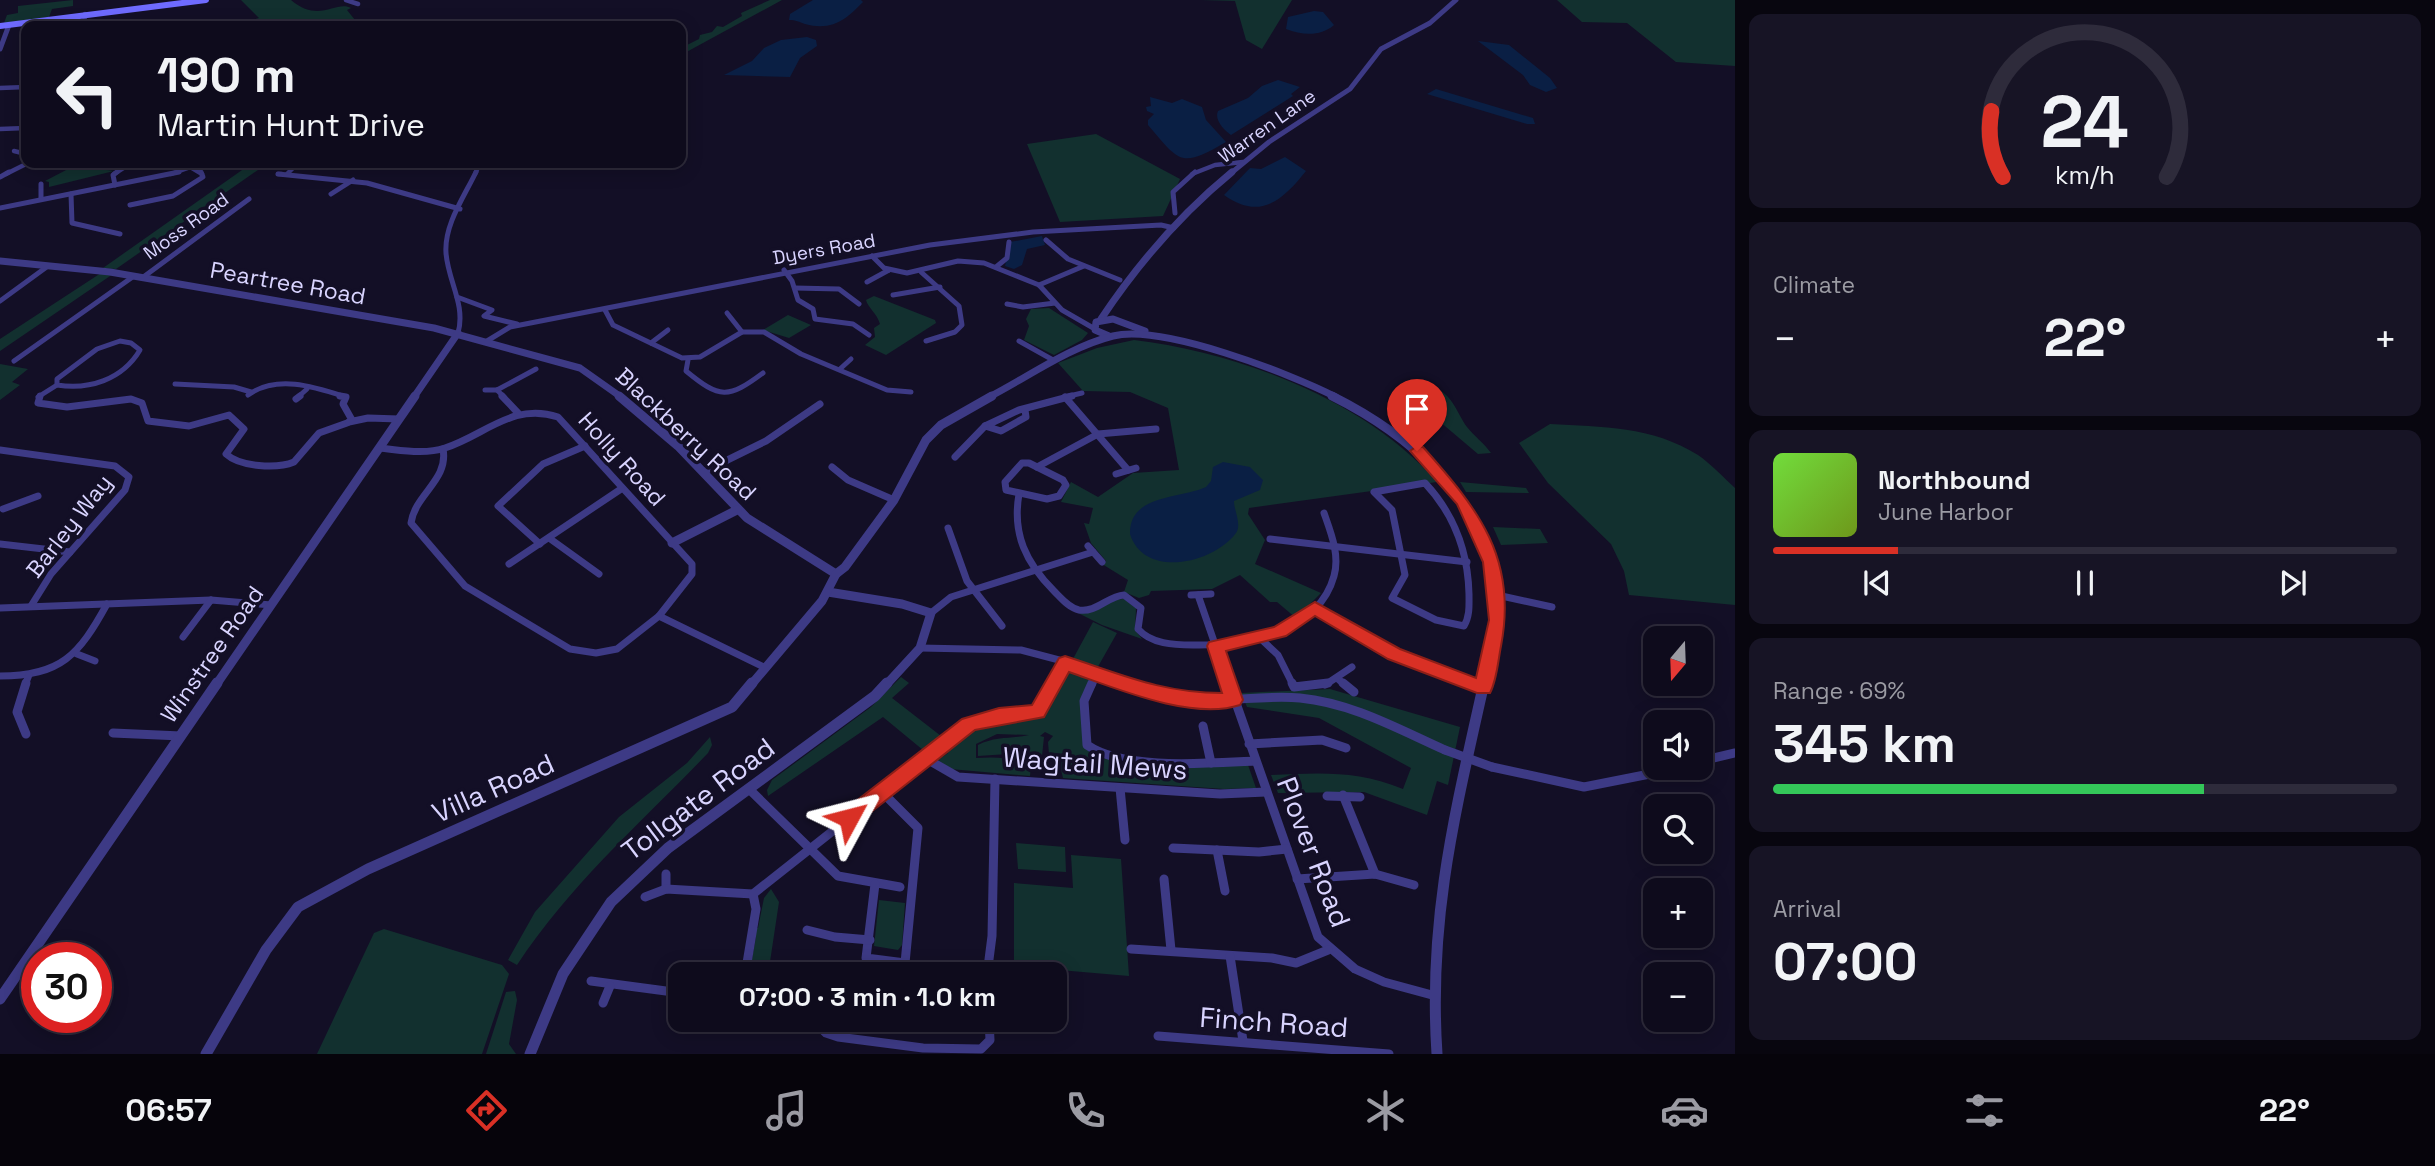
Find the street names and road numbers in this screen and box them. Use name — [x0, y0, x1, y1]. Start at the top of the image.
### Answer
street label: Warren Lane — [1213, 83, 1321, 169]
street label: Moss Road — [138, 187, 234, 265]
street label: Dyers Road — [771, 228, 877, 270]
street label: Peartree Road — [208, 255, 368, 311]
street label: Blackberry Road — [609, 361, 763, 507]
street label: Holly Road — [572, 405, 672, 513]
street label: Barley Way — [19, 468, 119, 584]
street label: Winstree Road — [154, 580, 270, 728]
street label: Tollgate Road — [614, 730, 782, 868]
street label: Wagtail Mews — [1001, 739, 1189, 787]
street label: Villa Road — [426, 745, 560, 831]
street label: Plover Road — [1269, 772, 1359, 932]
street label: Finch Road — [1198, 999, 1350, 1045]

